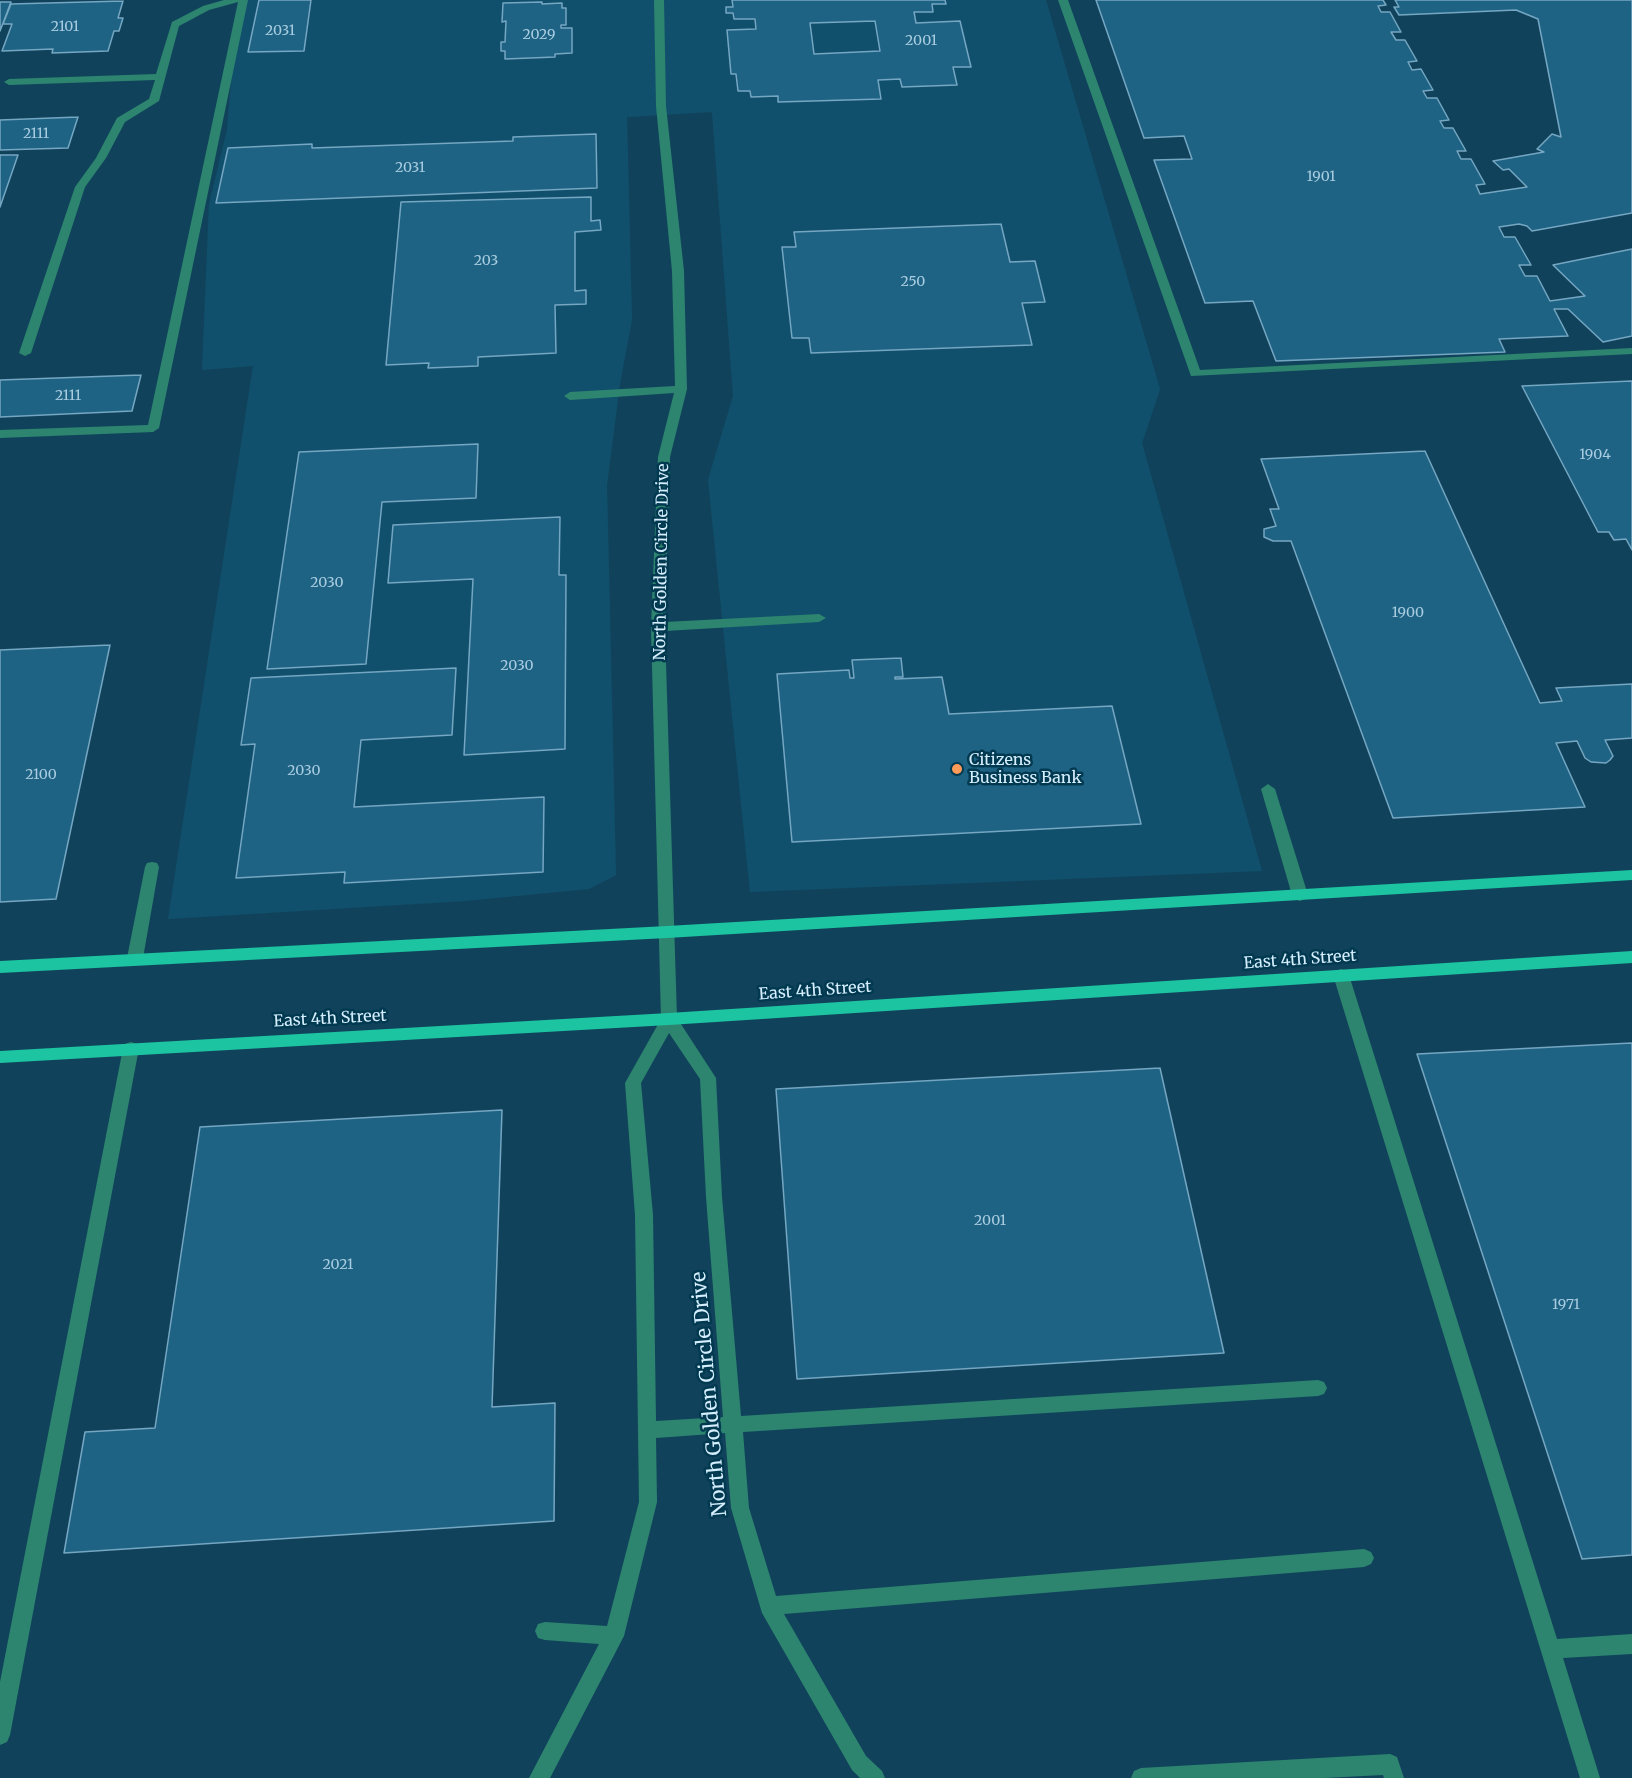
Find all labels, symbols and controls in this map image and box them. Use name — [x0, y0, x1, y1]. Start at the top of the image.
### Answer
house number: 2101 — [51, 19, 79, 35]
house number: 2031 — [265, 23, 295, 39]
house number: 2029 — [522, 27, 556, 43]
house number: 2001 — [905, 33, 937, 49]
house number: 2111 — [23, 126, 49, 142]
house number: 2031 — [395, 160, 425, 176]
house number: 1901 — [1307, 169, 1335, 185]
house number: 203 — [474, 253, 498, 269]
house number: 250 — [901, 274, 925, 290]
house number: 2111 — [55, 388, 81, 404]
house number: 1904 — [1579, 447, 1611, 463]
street label: North Golden Circle Drive — [651, 464, 673, 660]
house number: 2030 — [310, 575, 344, 591]
house number: 1900 — [1392, 605, 1424, 621]
house number: 2030 — [500, 658, 534, 674]
place label: Citizens Business Bank — [969, 750, 1082, 788]
marker: Citizens Business Bank — [950, 762, 964, 776]
house number: 2030 — [287, 763, 321, 779]
house number: 2100 — [25, 767, 57, 783]
street label: East 4th Street — [1243, 946, 1357, 974]
street label: East 4th Street — [758, 977, 872, 1005]
street label: East 4th Street — [273, 1006, 387, 1032]
house number: 2001 — [974, 1213, 1006, 1229]
house number: 2021 — [323, 1257, 353, 1273]
street label: North Golden Circle Drive — [687, 1271, 733, 1517]
house number: 1971 — [1552, 1297, 1580, 1313]

